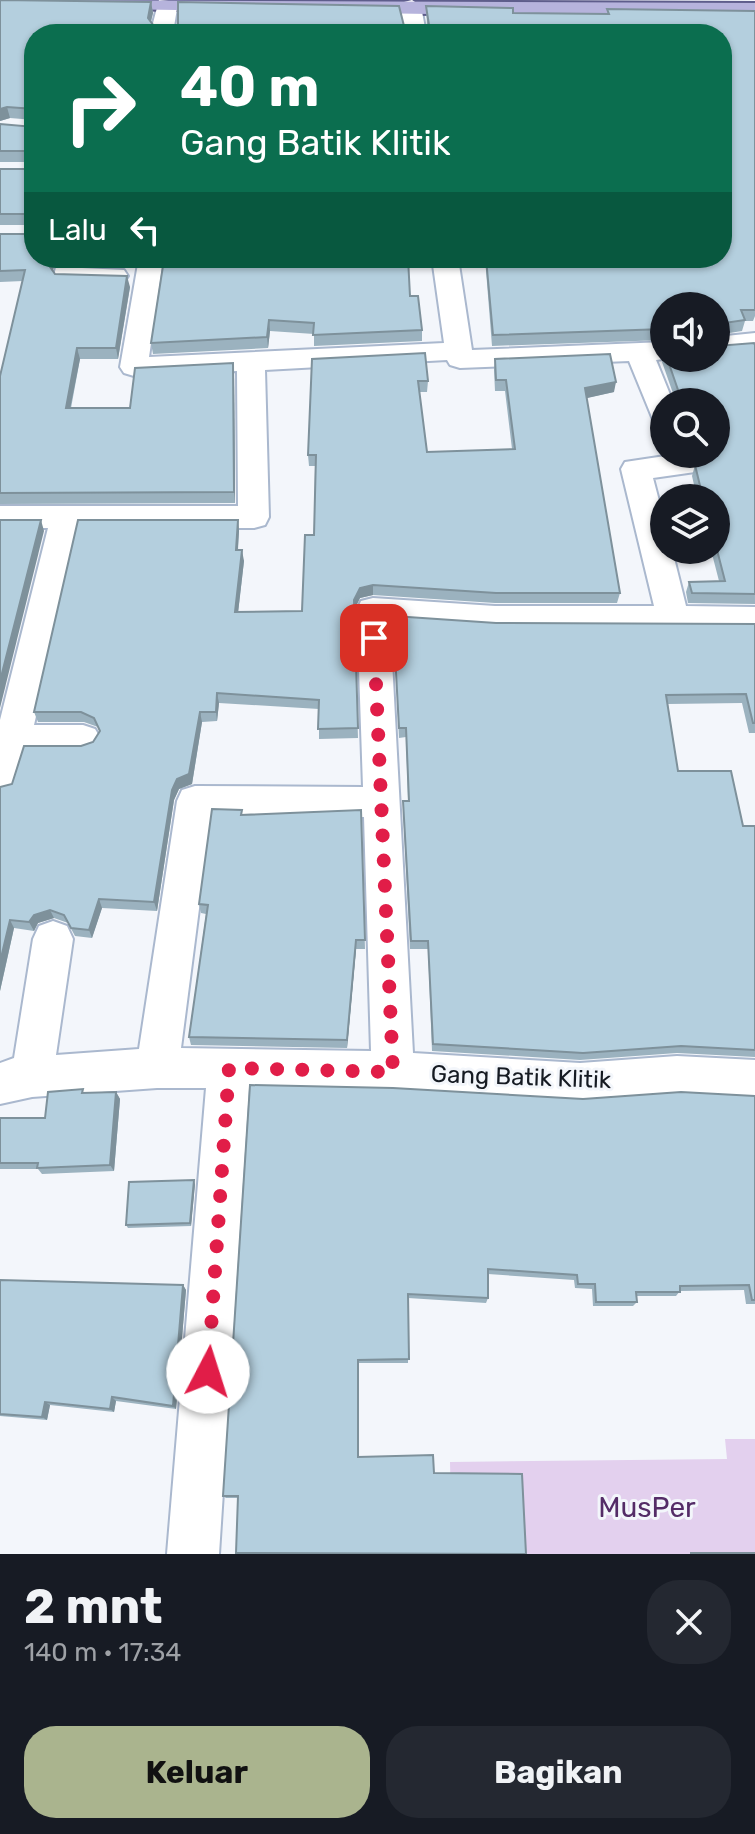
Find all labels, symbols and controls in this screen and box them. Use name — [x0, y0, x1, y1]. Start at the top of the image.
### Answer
text: 40 m — [180, 54, 320, 120]
icon: right — [48, 56, 152, 160]
text: Gang Batik Klitik — [180, 121, 451, 164]
icon: left — [123, 208, 167, 252]
text: Lalu — [48, 212, 107, 248]
map controls — [650, 292, 730, 564]
button: sound — [650, 292, 730, 372]
button: search — [650, 388, 730, 468]
button: layers — [650, 484, 730, 564]
pin — [340, 604, 408, 672]
icon: arrive — [352, 616, 396, 660]
street label: Gang Batik Klitik — [430, 1060, 612, 1094]
position arrow — [166, 1330, 250, 1414]
park label: MusPer — [598, 1491, 696, 1524]
text: 2 mnt — [24, 1578, 162, 1635]
button: close — [647, 1580, 731, 1664]
text: 140 m · 17:34 — [24, 1637, 181, 1668]
button: Keluar — [24, 1726, 370, 1818]
button: Bagikan — [386, 1726, 731, 1818]

